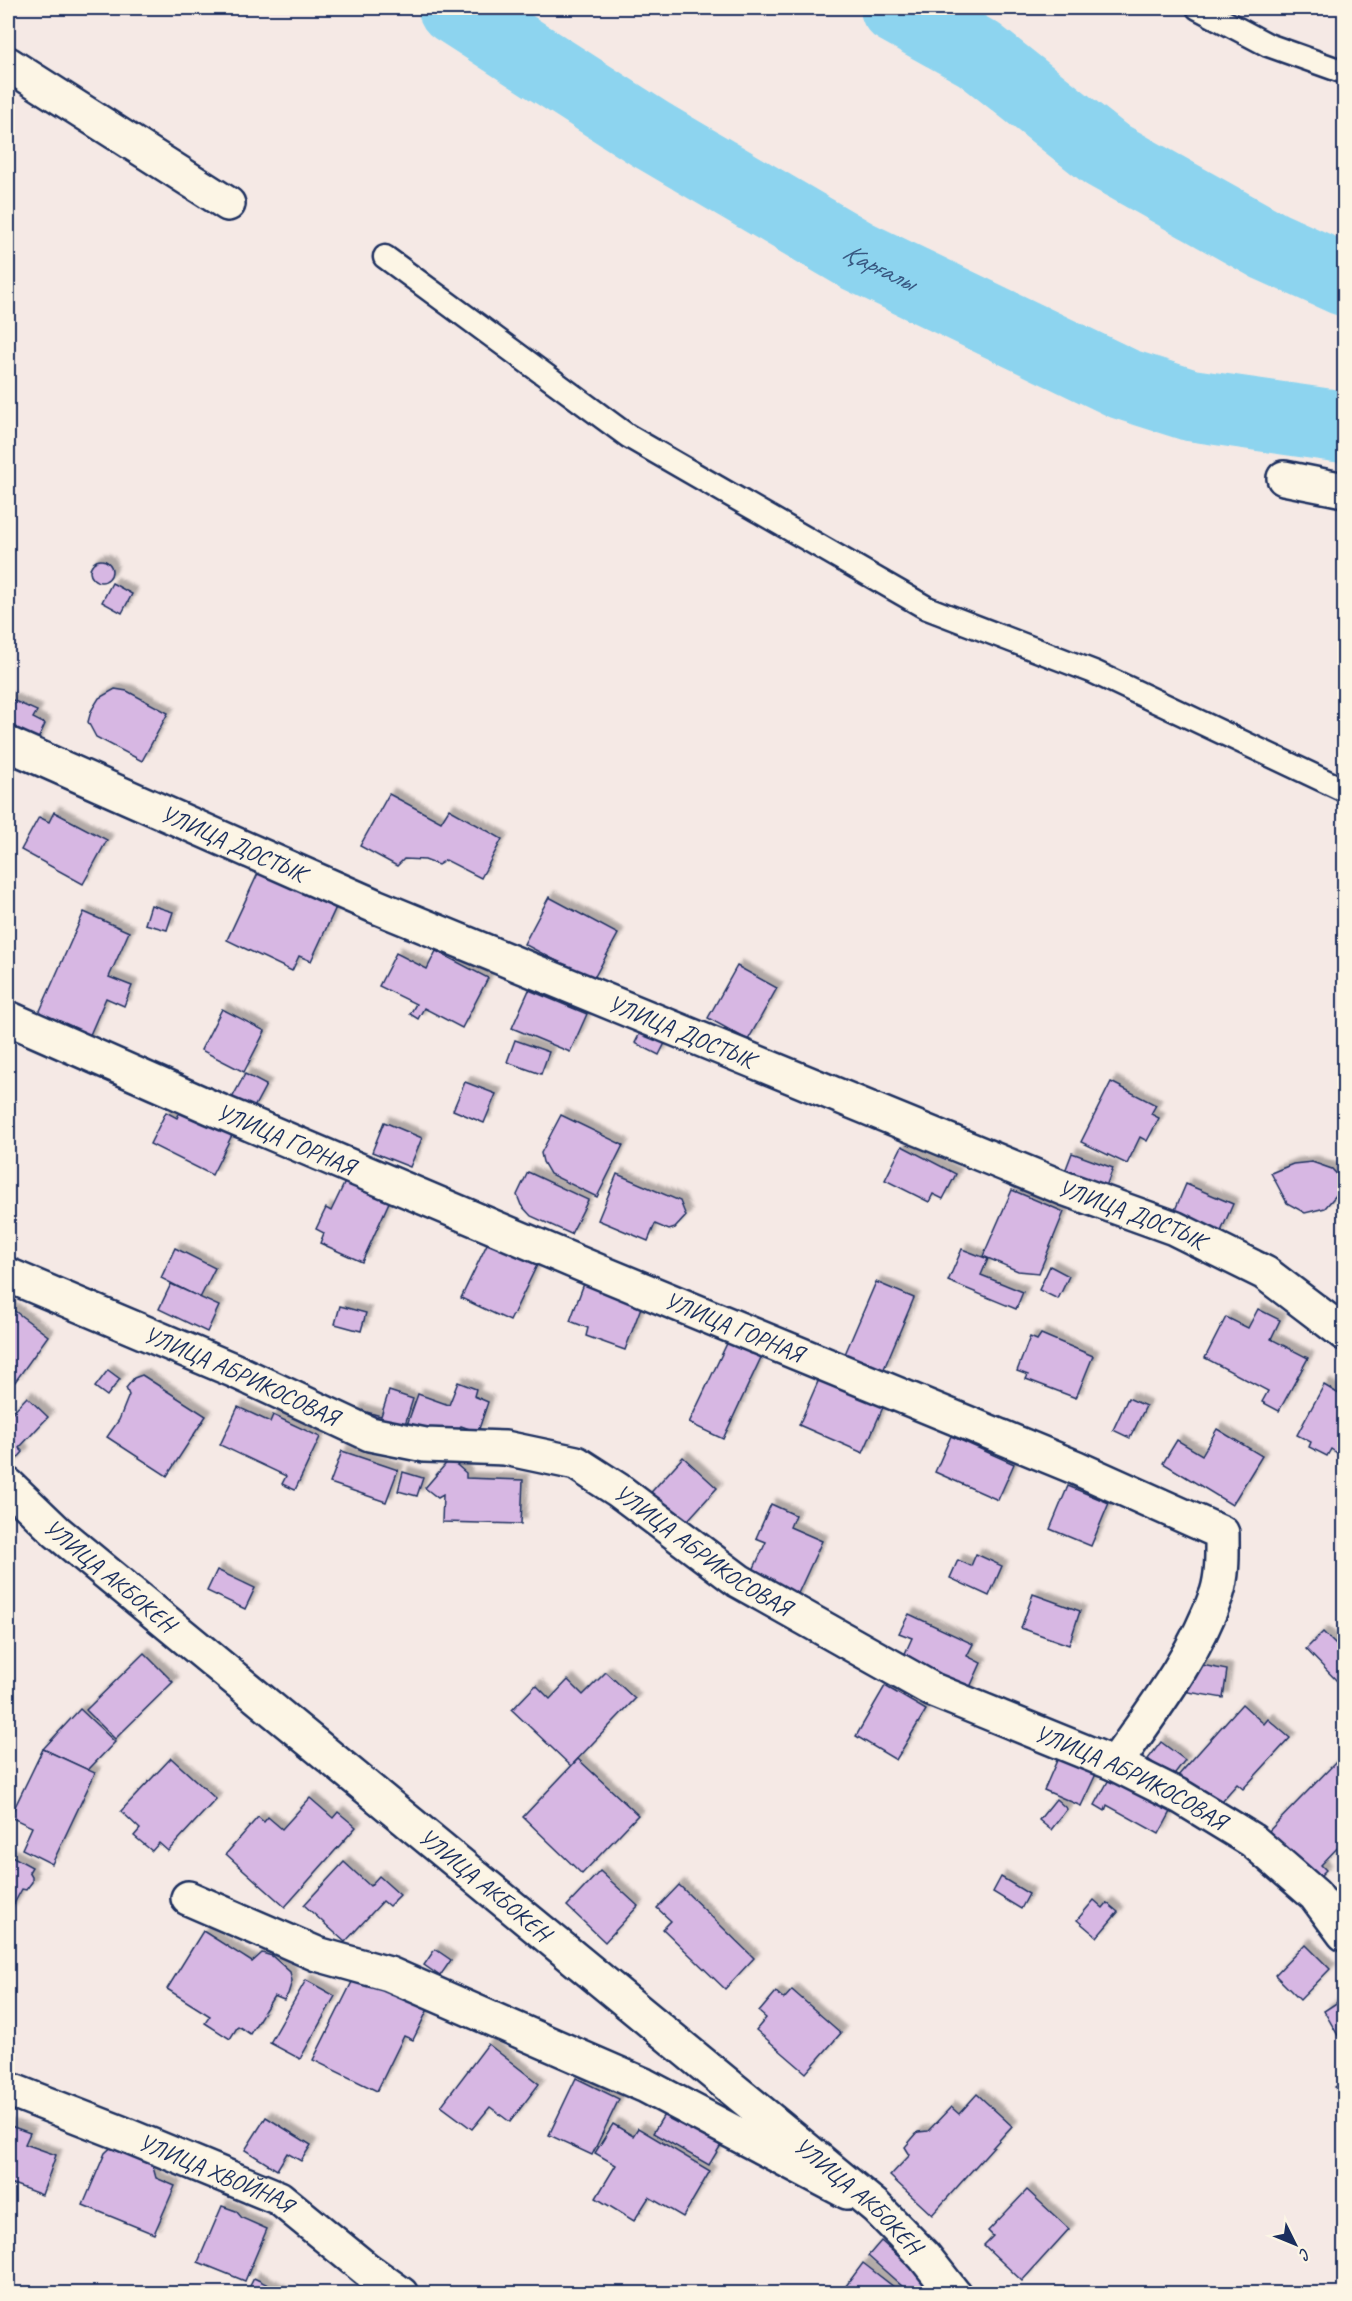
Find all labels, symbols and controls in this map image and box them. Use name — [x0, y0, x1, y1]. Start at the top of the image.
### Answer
water label: Қарғалы — [837, 235, 925, 300]
street label: УЛИЦА ДОСТЫК — [156, 798, 315, 890]
street label: УЛИЦА ДОСТЫК — [604, 988, 763, 1077]
street label: УЛИЦА ГОРНАЯ — [212, 1096, 363, 1183]
street label: УЛИЦА ДОСТЫК — [1053, 1172, 1215, 1258]
street label: УЛИЦА ГОРНАЯ — [660, 1285, 811, 1370]
street label: УЛИЦА АБРИКОСОВАЯ — [139, 1319, 346, 1434]
street label: УЛИЦА АБРИКОСОВАЯ — [608, 1477, 799, 1624]
street label: УЛИЦА АКБОКЕН — [37, 1512, 185, 1641]
street label: УЛИЦА АБРИКОСОВАЯ — [1030, 1718, 1235, 1838]
street label: УЛИЦА АКБОКЕН — [413, 1821, 560, 1950]
street label: УЛИЦА ХВОЙНАЯ — [134, 2127, 303, 2221]
street label: УЛИЦА АКБОКЕН — [788, 2130, 932, 2263]
north arrow — [1265, 2214, 1325, 2274]
text: С — [1294, 2244, 1315, 2265]

